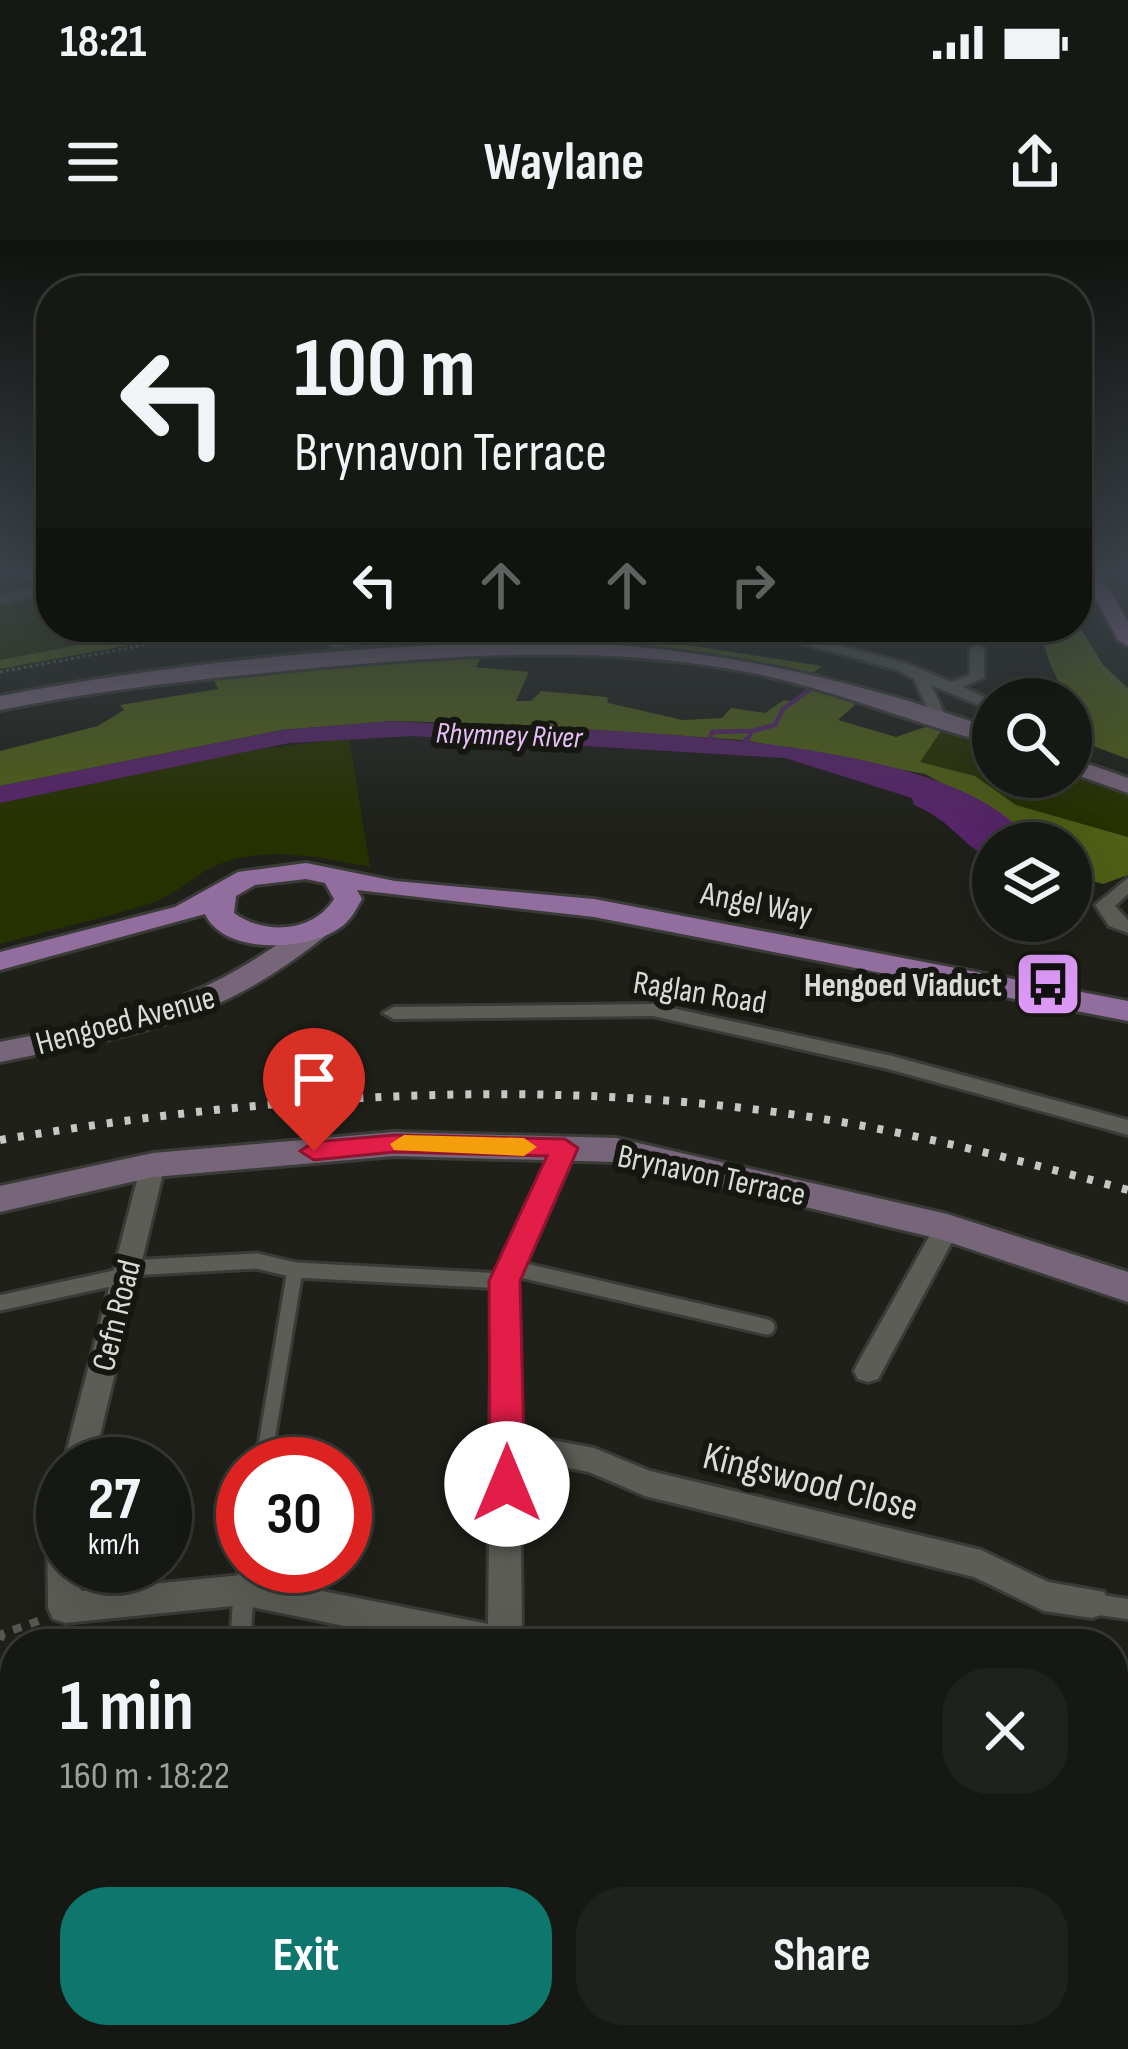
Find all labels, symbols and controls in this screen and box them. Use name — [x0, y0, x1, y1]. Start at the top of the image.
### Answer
text: 18:21 — [60, 15, 146, 70]
icon: menu — [60, 129, 126, 195]
icon: share — [1002, 129, 1068, 195]
text: Waylane — [484, 130, 644, 195]
text: 100 m — [294, 319, 476, 420]
icon: left — [96, 324, 252, 480]
text: Brynavon Terrace — [294, 421, 607, 486]
icon: left — [342, 552, 408, 618]
icon: ahead — [468, 552, 534, 618]
icon: ahead — [594, 552, 660, 618]
icon: right — [720, 552, 786, 618]
map controls — [972, 678, 1092, 942]
button: search — [972, 678, 1092, 798]
water label: Rhymney River — [435, 715, 584, 757]
button: layers — [972, 822, 1092, 942]
street label: Angel Way — [697, 873, 816, 934]
bus stop icon: Hengoed Viaduct — [1013, 949, 1083, 1019]
street label: Raglan Road — [630, 963, 769, 1023]
place label: Hengoed Viaduct — [804, 966, 1002, 1006]
street label: Hengoed Avenue — [32, 978, 219, 1064]
pin — [263, 1028, 365, 1151]
icon: arrive — [281, 1046, 347, 1112]
street label: Brynavon Terrace — [614, 1137, 809, 1215]
street label: Cefn Road — [84, 1256, 150, 1375]
position arrow — [444, 1421, 570, 1547]
street label: Kingswood Close — [698, 1433, 923, 1532]
speed limit sign: 30 — [216, 1437, 372, 1593]
text: 27 — [88, 1464, 140, 1536]
text: km/h — [88, 1527, 140, 1563]
text: 1 min — [60, 1664, 194, 1751]
button: close — [942, 1668, 1068, 1794]
text: 160 m · 18:22 — [60, 1753, 230, 1800]
button: Exit — [60, 1887, 552, 2025]
button: Share — [576, 1887, 1068, 2025]

